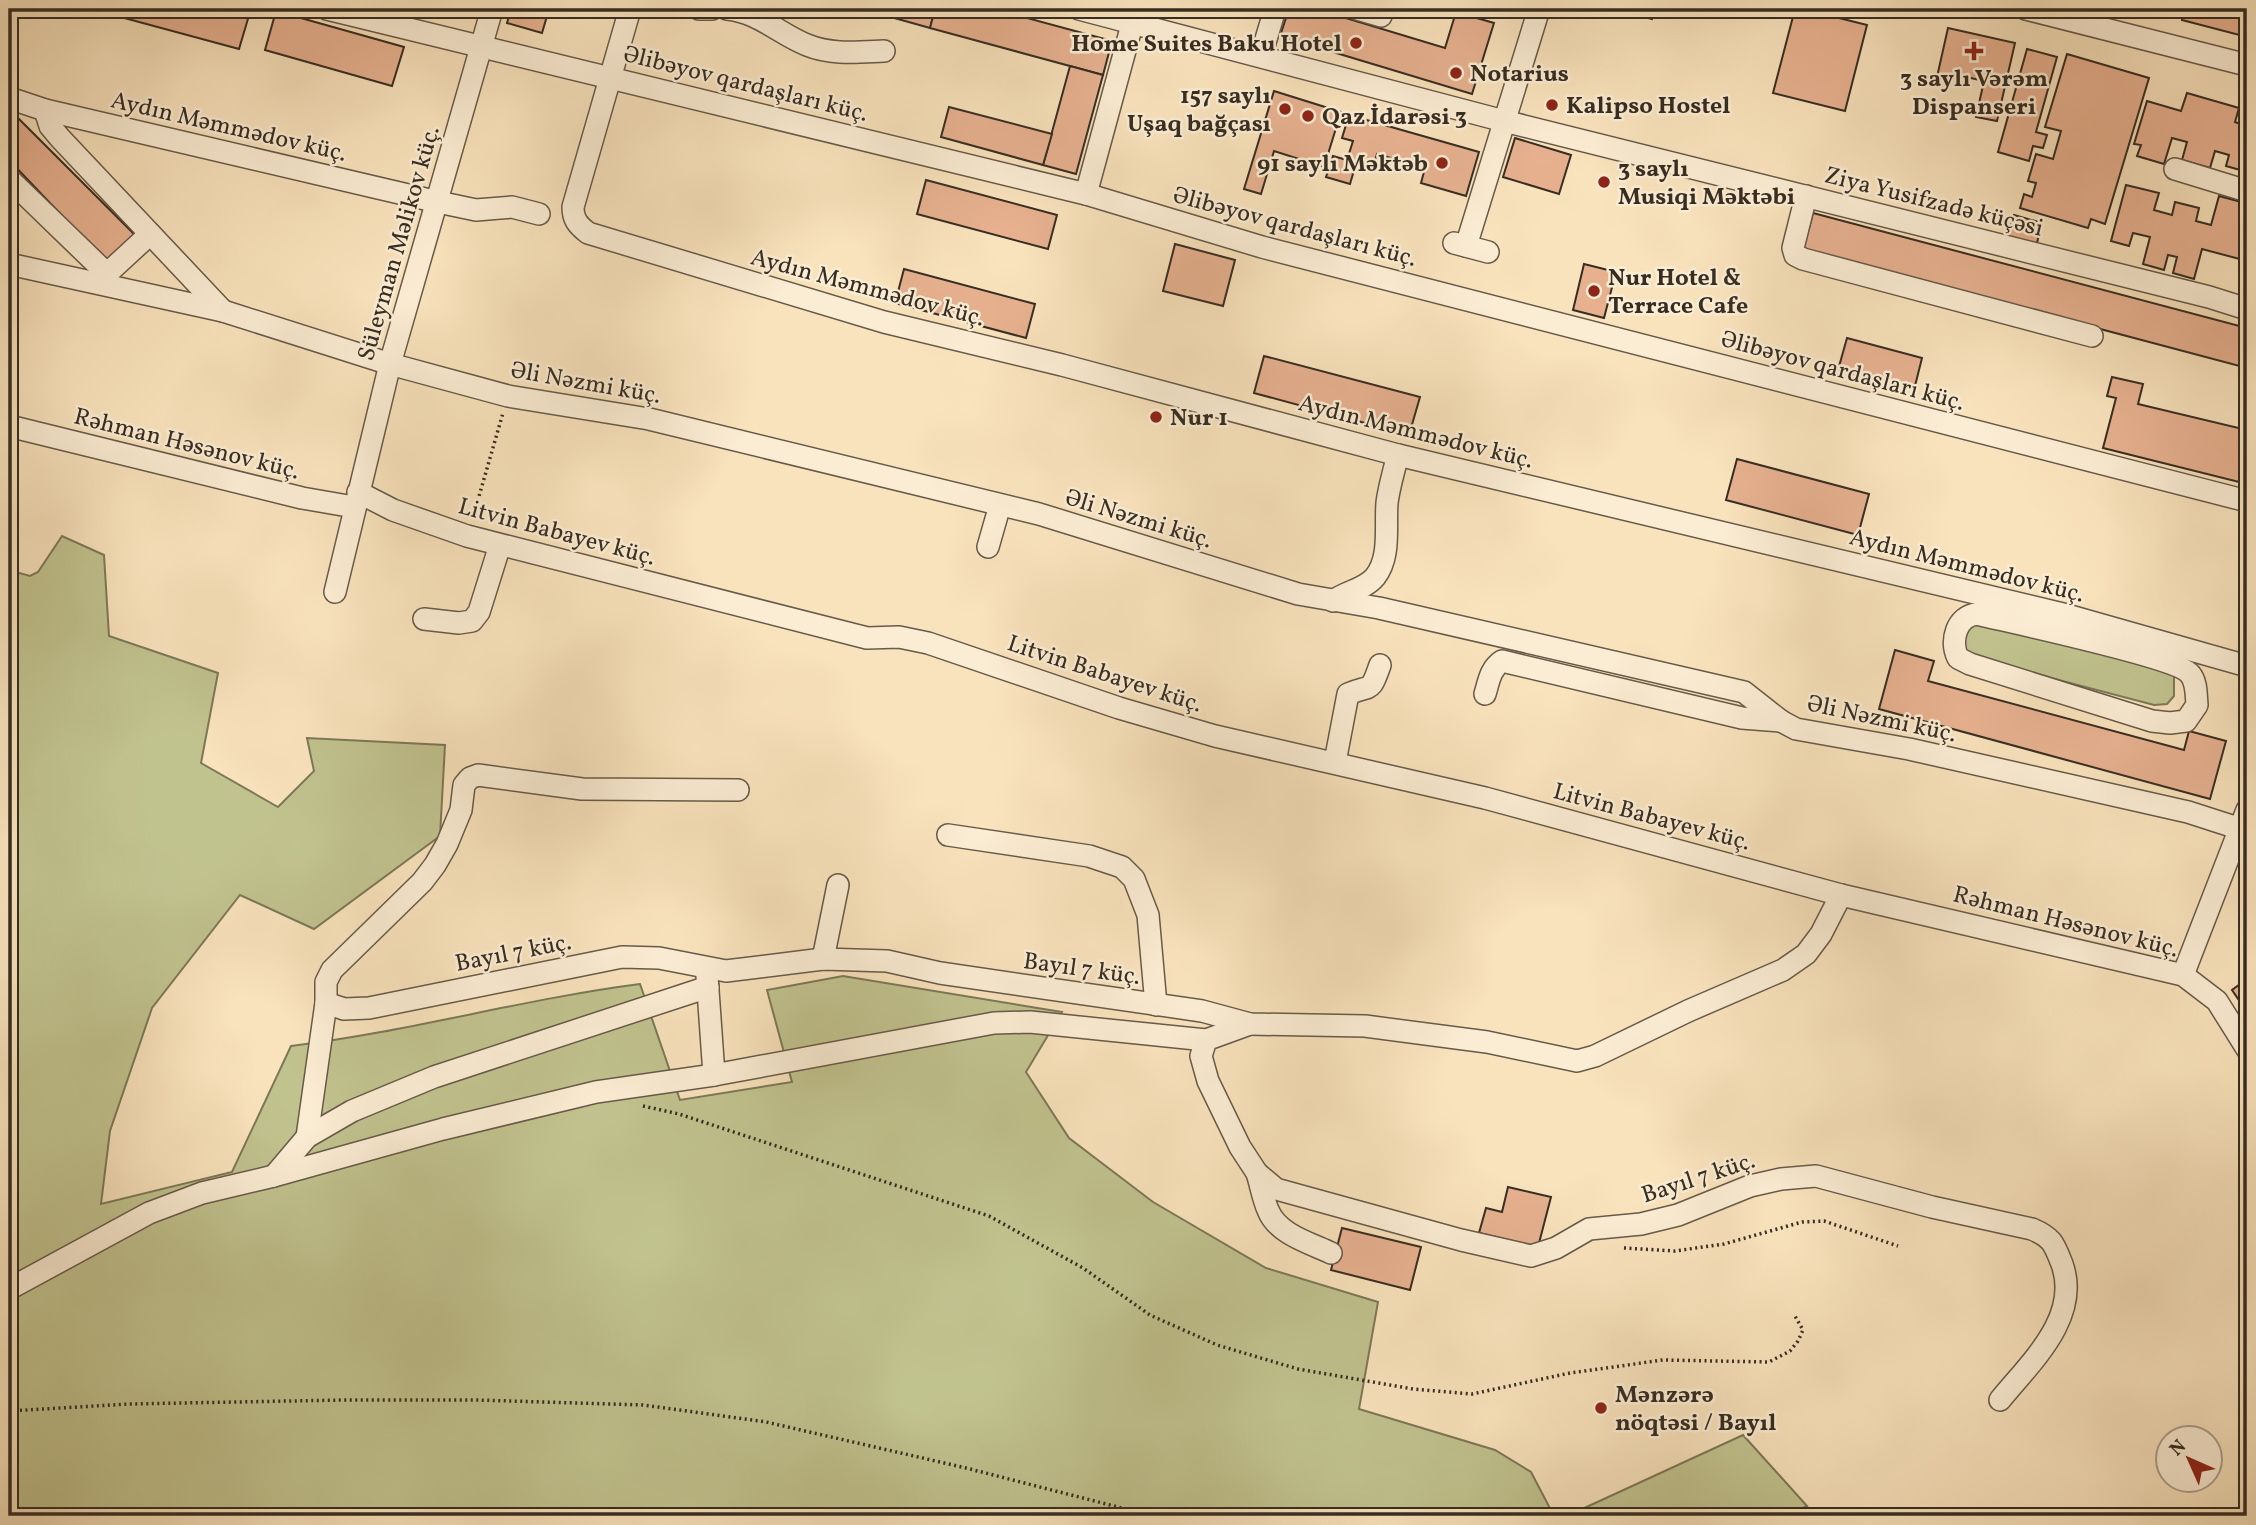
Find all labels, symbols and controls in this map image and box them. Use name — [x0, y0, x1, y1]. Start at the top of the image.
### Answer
place label: Home Suites Baku Hotel — [1071, 28, 1342, 62]
marker: Home Suites Baku Hotel — [1348, 35, 1364, 51]
street label: Əlibəyov qardaşları küç. — [620, 38, 871, 132]
marker: 3 saylı Vərəm Dispanseri — [1964, 41, 1984, 61]
place label: Notarius — [1470, 58, 1569, 92]
place label: 3 saylı Vərəm Dispanseri — [1900, 63, 2048, 125]
marker: Notarius — [1448, 65, 1464, 81]
place label: 157 saylı Uşaq bağçası — [1127, 80, 1271, 142]
street label: Aydın Məmmədov küç. — [107, 84, 350, 172]
place label: Kalipso Hostel — [1566, 90, 1730, 124]
marker: Kalipso Hostel — [1544, 97, 1560, 113]
marker: 157 saylı Uşaq bağçası — [1277, 101, 1293, 117]
place label: Qaz İdarəsi 3 — [1322, 101, 1467, 135]
marker: Qaz İdarəsi 3 — [1300, 108, 1316, 124]
street label: Süleyman Məlikov küç. — [350, 122, 450, 365]
place label: 91 saylı Məktəb — [1257, 148, 1428, 182]
place label: 3 saylı Musiqi Məktəbi — [1618, 153, 1795, 215]
marker: 91 saylı Məktəb — [1434, 155, 1450, 171]
street label: Ziya Yusifzadə küçəsi — [1821, 159, 2047, 247]
marker: 3 saylı Musiqi Məktəbi — [1596, 174, 1612, 190]
street label: Əlibəyov qardaşları küç. — [1169, 179, 1420, 277]
street label: Aydın Məmmədov küç. — [747, 241, 988, 337]
place label: Nur Hotel & Terrace Cafe — [1608, 262, 1748, 324]
marker: Nur Hotel & Terrace Cafe — [1586, 283, 1602, 299]
street label: Əlibəyov qardaşları küç. — [1717, 323, 1968, 421]
street label: Əli Nəzmi küç. — [508, 354, 663, 414]
street label: Aydın Məmmədov küç. — [1294, 387, 1537, 479]
street label: Rəhman Həsənov küç. — [70, 400, 303, 489]
place label: Nur 1 — [1170, 402, 1228, 436]
marker: Nur 1 — [1148, 409, 1164, 425]
street label: Əli Nəzmi küç. — [1061, 481, 1216, 558]
street label: Litvin Babayev küç. — [454, 490, 659, 576]
street label: Aydın Məmmədov küç. — [1845, 521, 2088, 613]
street label: Litvin Babayev küç. — [1003, 627, 1206, 722]
street label: Əli Nəzmi küç. — [1804, 688, 1959, 752]
street label: Litvin Babayev küç. — [1549, 775, 1754, 861]
street label: Rəhman Həsənov küç. — [1949, 878, 2182, 967]
street label: Bayıl 7 küç. — [452, 926, 574, 982]
street label: Bayıl 7 küç. — [1021, 945, 1142, 995]
street label: Bayıl 7 küç. — [1637, 1145, 1760, 1213]
place label: Mənzərə nöqtəsi / Bayıl — [1615, 1379, 1776, 1441]
marker: Mənzərə nöqtəsi / Bayıl — [1593, 1400, 1609, 1416]
north arrow — [2154, 1424, 2224, 1494]
text: N — [2164, 1434, 2193, 1462]

